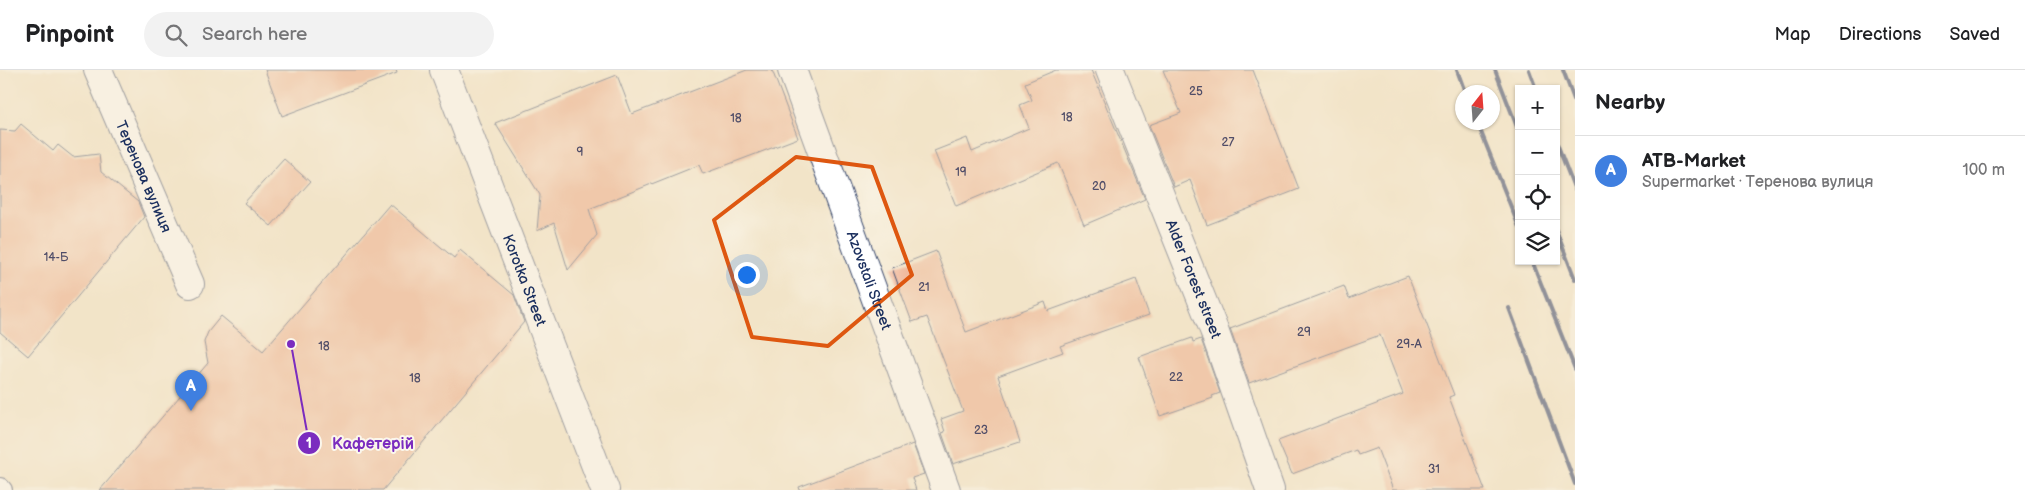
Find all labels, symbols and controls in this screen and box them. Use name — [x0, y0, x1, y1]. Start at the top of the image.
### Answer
search box — [144, 12, 494, 57]
text: Pinpoint — [25, 20, 114, 49]
icon: search — [162, 21, 190, 49]
text: Search here — [202, 23, 307, 46]
text: Map — [1775, 24, 1811, 45]
text: Directions — [1839, 24, 1921, 45]
text: Saved — [1949, 24, 2000, 45]
house number: 25 — [1189, 84, 1203, 99]
north arrow — [1455, 85, 1500, 130]
map controls — [1515, 85, 1560, 265]
button: + — [1515, 85, 1560, 130]
text: Nearby — [1595, 90, 1665, 115]
house number: 18 — [1061, 110, 1073, 125]
house number: 18 — [730, 111, 742, 126]
street label: Теренова вулиця — [111, 118, 176, 235]
button: − — [1515, 130, 1560, 175]
house number: 27 — [1222, 135, 1235, 150]
house number: 9 — [577, 145, 584, 160]
text: ATB-Market — [1642, 150, 1746, 173]
text: A — [1606, 161, 1616, 180]
text: 100 m — [1962, 161, 2005, 180]
house number: 19 — [955, 165, 967, 180]
text: Supermarket · Теренова вулиця — [1642, 173, 1873, 192]
button: locate — [1515, 175, 1560, 220]
house number: 20 — [1092, 179, 1106, 194]
street label: Alder Forest street — [1161, 217, 1226, 341]
button: layers — [1515, 220, 1560, 265]
street label: Azovstali Street — [842, 228, 896, 333]
street label: Korotka Street — [498, 232, 551, 329]
house number: 14-Б — [44, 250, 69, 265]
your location — [734, 262, 760, 288]
house number: 21 — [918, 280, 930, 295]
house number: 29 — [1297, 325, 1311, 340]
house number: 29-А — [1396, 337, 1423, 352]
house number: 18 — [318, 339, 330, 354]
pin: A — [175, 370, 207, 411]
house number: 22 — [1169, 370, 1183, 385]
house number: 18 — [409, 371, 421, 386]
house number: 23 — [974, 423, 988, 438]
callout: Кафетерій — [297, 428, 423, 459]
text: 1 — [306, 434, 312, 453]
text: Кафетерій — [332, 435, 414, 454]
house number: 31 — [1428, 462, 1440, 477]

